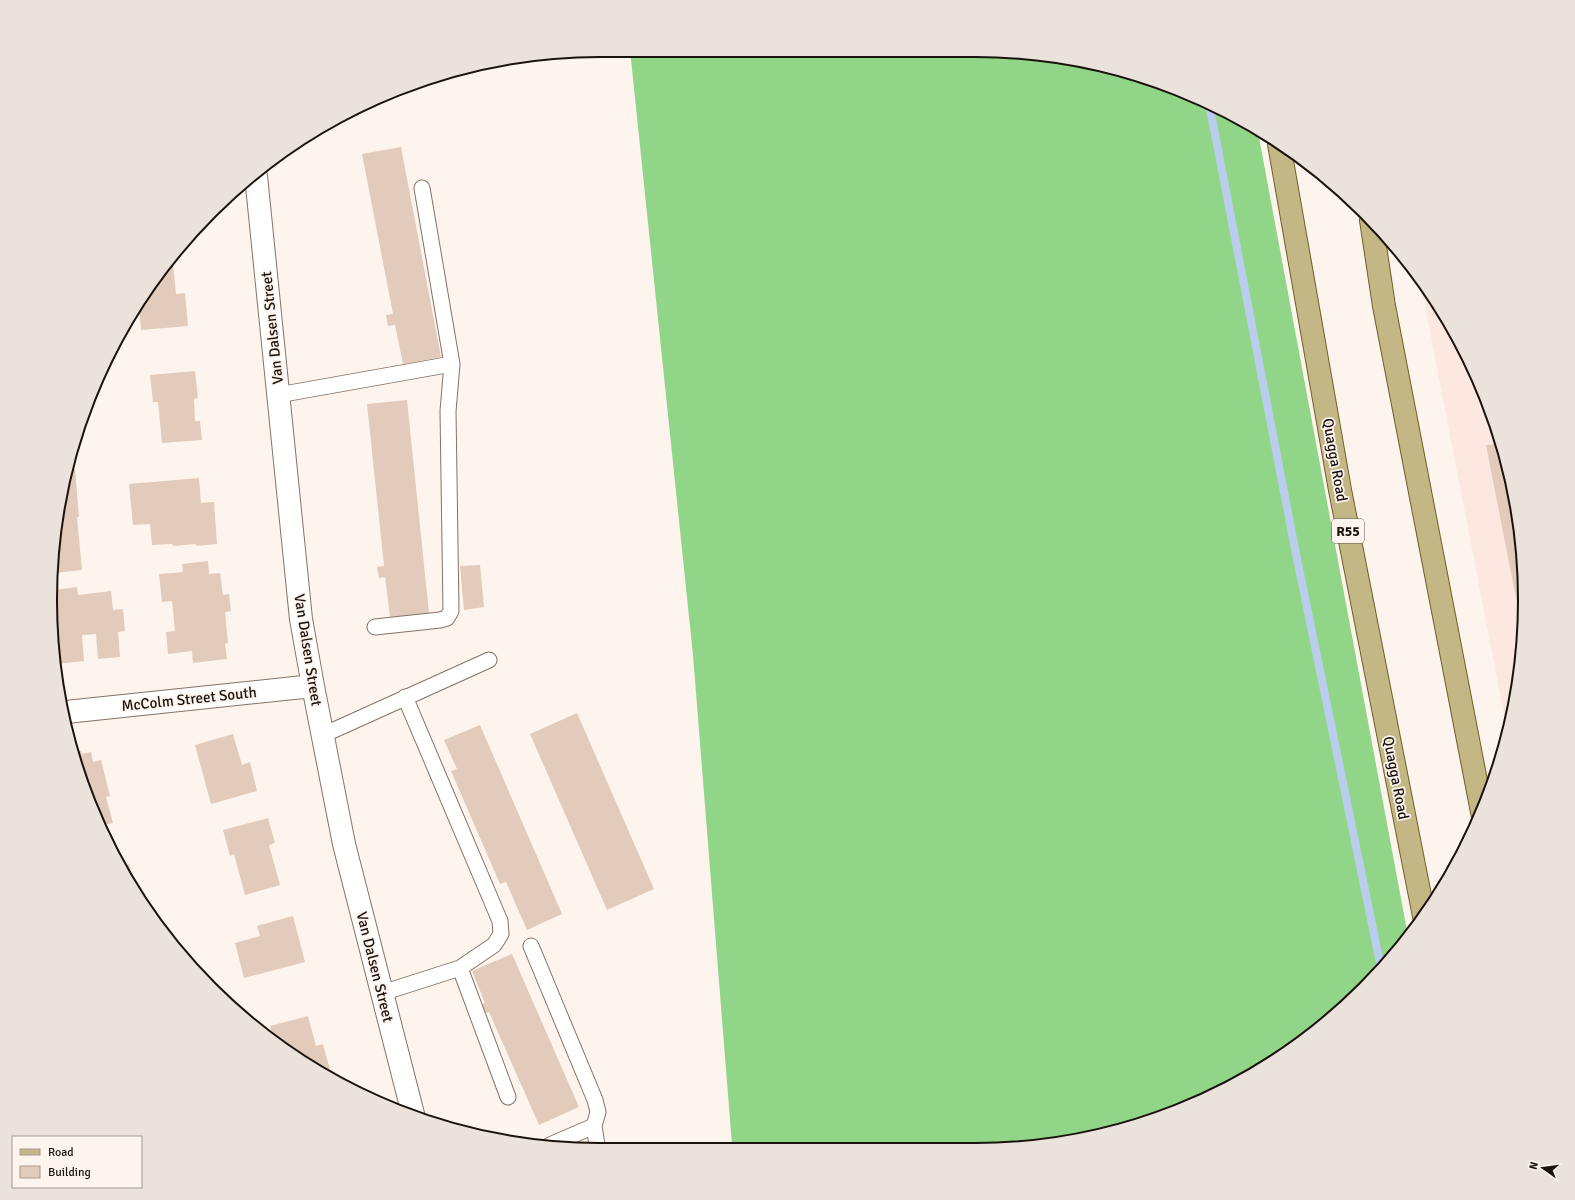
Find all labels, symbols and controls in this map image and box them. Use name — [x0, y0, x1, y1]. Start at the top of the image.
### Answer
street label: Van Dalsen Street — [257, 271, 287, 385]
street label: Quagga Road — [1319, 417, 1351, 503]
road number: R55 — [1332, 519, 1364, 543]
street label: Van Dalsen Street — [290, 593, 326, 707]
street label: McColm Street South — [121, 683, 257, 715]
street label: Quagga Road — [1379, 735, 1413, 821]
street label: Van Dalsen Street — [353, 910, 397, 1024]
legend — [12, 1136, 142, 1188]
text: Road — [48, 1145, 74, 1160]
north arrow — [1523, 1148, 1563, 1188]
text: N — [1527, 1160, 1541, 1171]
text: Building — [48, 1165, 91, 1180]

